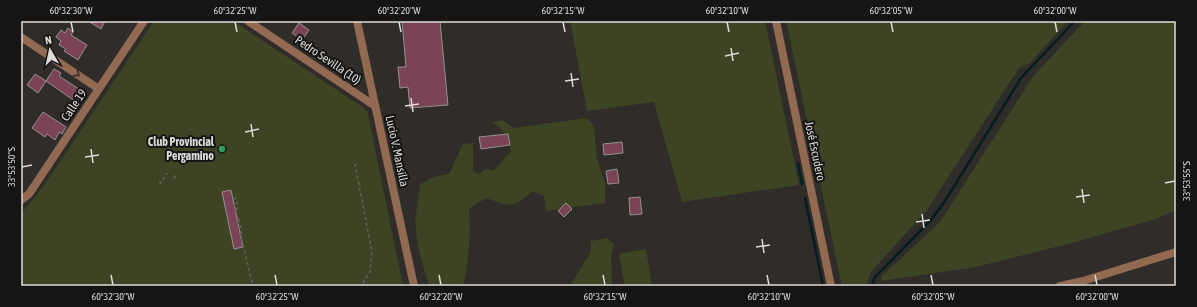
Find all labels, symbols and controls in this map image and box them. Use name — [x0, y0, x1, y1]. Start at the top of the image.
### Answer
text: 60°32'30"W — [49, 5, 93, 16]
text: 60°32'25"W — [213, 5, 257, 16]
text: 60°32'20"W — [377, 5, 421, 16]
text: 60°32'15"W — [541, 5, 585, 16]
text: 60°32'10"W — [705, 5, 749, 16]
text: 60°32'05"W — [869, 5, 913, 16]
text: 60°32'00"W — [1033, 5, 1077, 16]
north arrow — [30, 30, 70, 70]
street label: Pedro Sevilla (10) — [292, 33, 364, 87]
text: N — [44, 34, 53, 47]
one-way arrow — [73, 69, 80, 77]
street label: Calle 19 — [58, 86, 90, 124]
street label: Lucio V. Mansilla — [383, 114, 411, 188]
street label: José Escudero — [802, 120, 828, 182]
place label: Club Provincial Pergamino — [148, 135, 215, 163]
marker: Club Provincial Pergamino — [217, 144, 227, 154]
text: 33°53'50"S — [6, 147, 17, 187]
text: 33°53'55"S — [1181, 161, 1192, 201]
text: 60°32'30"W — [91, 291, 135, 302]
text: 60°32'25"W — [255, 291, 299, 302]
text: 60°32'20"W — [419, 291, 463, 302]
text: 60°32'15"W — [583, 291, 627, 302]
text: 60°32'10"W — [747, 291, 791, 302]
text: 60°32'05"W — [911, 291, 955, 302]
text: 60°32'00"W — [1075, 291, 1119, 302]

